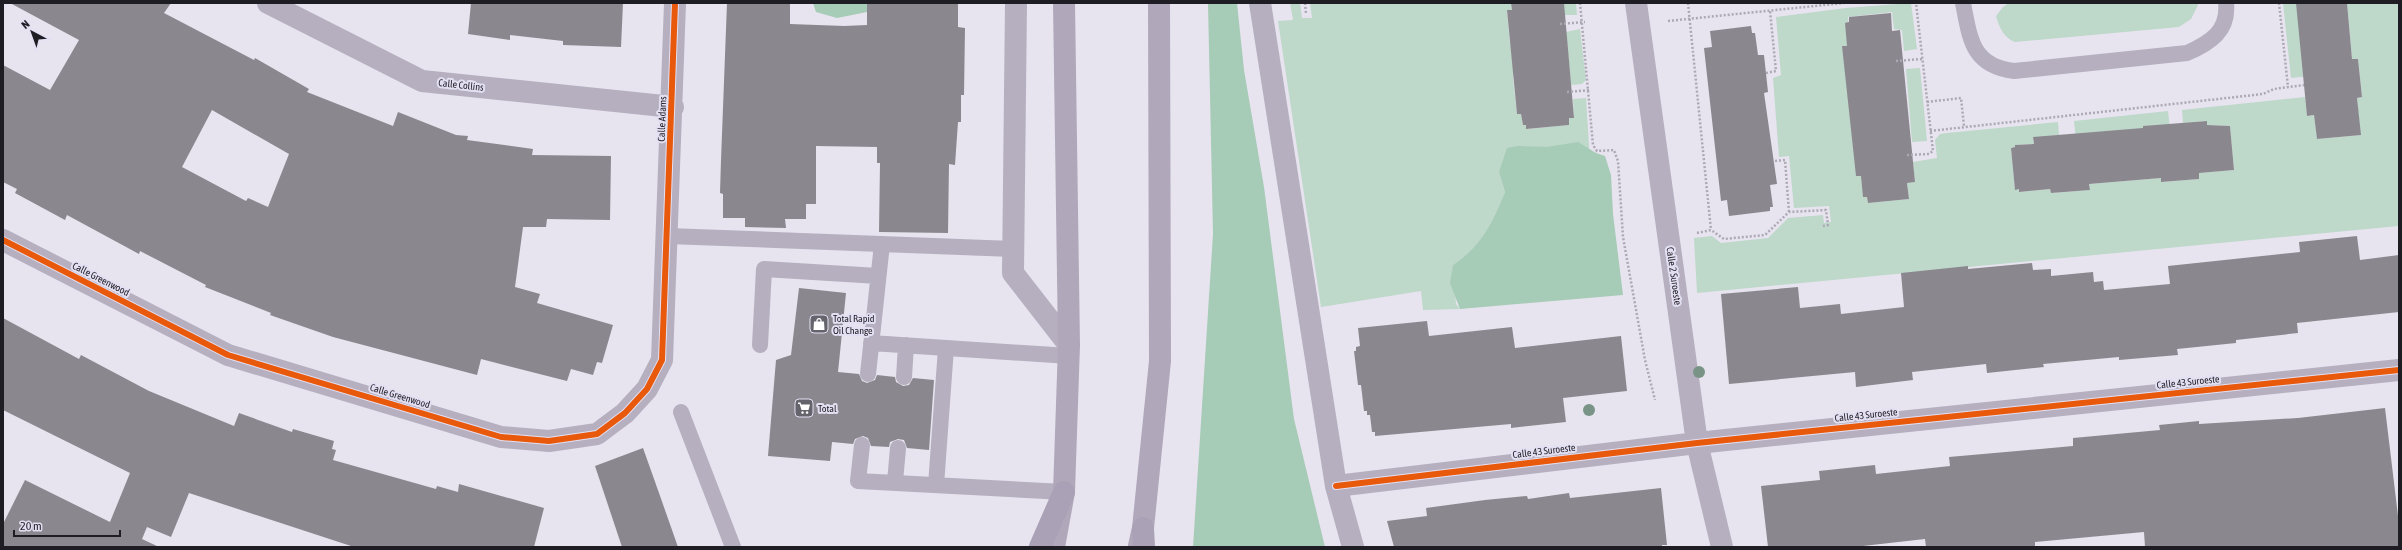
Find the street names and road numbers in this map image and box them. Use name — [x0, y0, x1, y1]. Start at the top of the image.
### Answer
street label: Calle Collins — [438, 77, 485, 93]
street label: Calle Adams — [656, 96, 668, 142]
street label: Calle 2 Suroeste — [1664, 246, 1684, 306]
street label: Calle Greenwood — [71, 260, 132, 298]
street label: Calle 43 Suroeste — [2156, 373, 2220, 391]
street label: Calle Greenwood — [369, 382, 432, 410]
street label: Calle 43 Suroeste — [1834, 406, 1898, 424]
street label: Calle 43 Suroeste — [1512, 442, 1576, 460]

